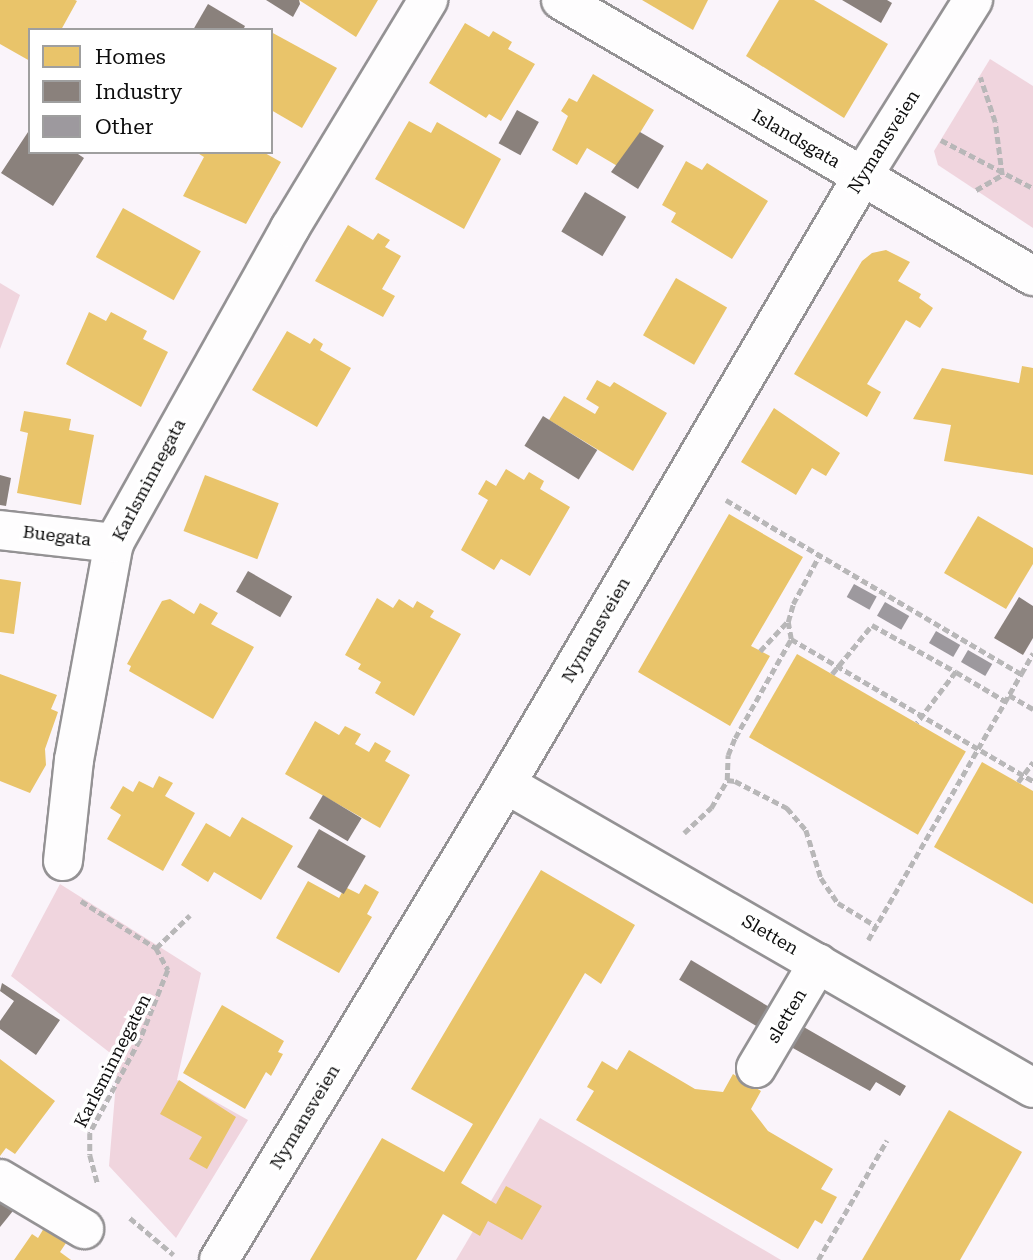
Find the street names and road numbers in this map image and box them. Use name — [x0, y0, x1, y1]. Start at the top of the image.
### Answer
street label: Nymansveien — [844, 86, 924, 198]
street label: Islandsgata — [748, 105, 844, 173]
street label: Karlsminnegata — [108, 415, 190, 545]
street label: Buegata — [22, 521, 92, 551]
street label: Nymansveien — [557, 573, 635, 687]
street label: Sletten — [738, 910, 802, 960]
street label: sletten — [763, 985, 811, 1047]
street label: Karlsminnegaten — [70, 991, 156, 1131]
street label: Nymansveien — [265, 1061, 345, 1173]

